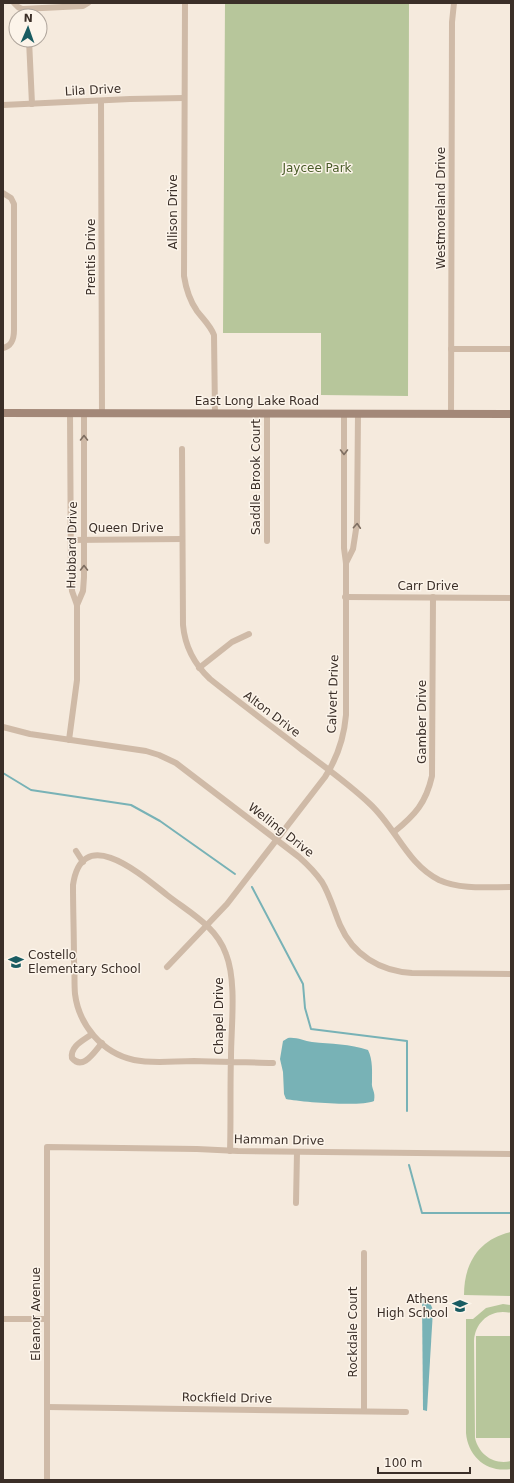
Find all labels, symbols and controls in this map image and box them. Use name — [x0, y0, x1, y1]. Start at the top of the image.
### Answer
north arrow — [8, 8, 48, 48]
text: N — [23, 12, 33, 25]
street label: Lila Drive — [64, 82, 122, 98]
street label: Westmoreland Drive — [434, 147, 448, 269]
park label: Jaycee Park — [281, 161, 352, 175]
street label: Allison Drive — [166, 174, 180, 250]
street label: Prentis Drive — [84, 219, 98, 295]
street label: East Long Lake Road — [195, 394, 319, 408]
street label: Saddle Brook Court — [249, 419, 263, 535]
one-way arrow — [80, 435, 88, 441]
one-way arrow — [340, 449, 348, 455]
street label: Hubbard Drive — [64, 501, 80, 589]
street label: Queen Drive — [88, 521, 164, 535]
one-way arrow — [352, 523, 361, 529]
one-way arrow — [80, 565, 88, 571]
street label: Carr Drive — [397, 579, 459, 593]
street label: Calvert Drive — [325, 654, 341, 734]
street label: Gamber Drive — [415, 680, 429, 764]
street label: Alton Drive — [241, 688, 303, 740]
street label: Welling Drive — [245, 800, 317, 860]
place label: Costello Elementary School — [28, 948, 141, 976]
school or university icon: Costello Elementary School — [7, 953, 25, 971]
street label: Chapel Drive — [212, 977, 226, 1055]
street label: Hamman Drive — [234, 1132, 324, 1148]
street label: Eleanor Avenue — [29, 1267, 43, 1361]
street label: Rockdale Court — [346, 1286, 360, 1378]
place label: Athens High School — [377, 1292, 448, 1320]
school or university icon: Athens High School — [451, 1297, 469, 1315]
street label: Rockfield Drive — [182, 1390, 272, 1406]
scale bar — [378, 1449, 470, 1475]
text: 100 m — [384, 1456, 422, 1470]

